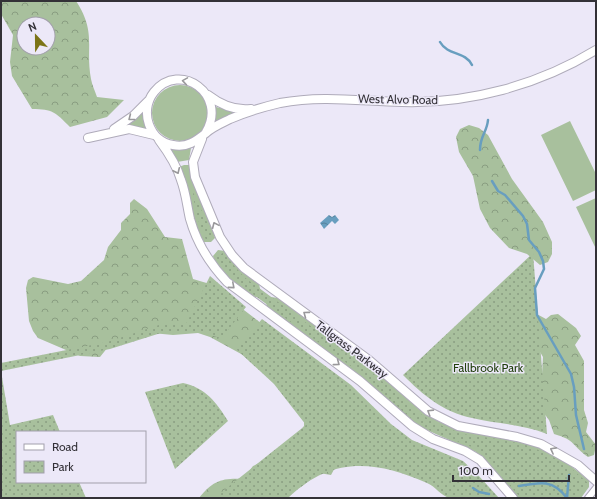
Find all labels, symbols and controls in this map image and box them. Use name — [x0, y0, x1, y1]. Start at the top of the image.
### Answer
north arrow — [16, 16, 56, 56]
text: N — [26, 19, 38, 35]
one-way arrow — [181, 77, 188, 86]
street label: West Alvo Road — [358, 91, 438, 107]
one-way arrow — [128, 113, 135, 120]
one-way arrow — [172, 167, 180, 175]
one-way arrow — [212, 222, 220, 229]
one-way arrow — [227, 282, 235, 289]
one-way arrow — [304, 312, 311, 319]
street label: Tallgrass Parkway — [313, 317, 391, 381]
one-way arrow — [332, 359, 339, 366]
park label: Fallbrook Park — [453, 360, 524, 375]
one-way arrow — [427, 409, 434, 417]
legend — [16, 431, 146, 483]
text: Road — [52, 439, 78, 454]
one-way arrow — [550, 447, 558, 455]
scale bar — [453, 457, 569, 483]
text: Park — [52, 459, 74, 474]
text: 100 m — [459, 463, 493, 478]

